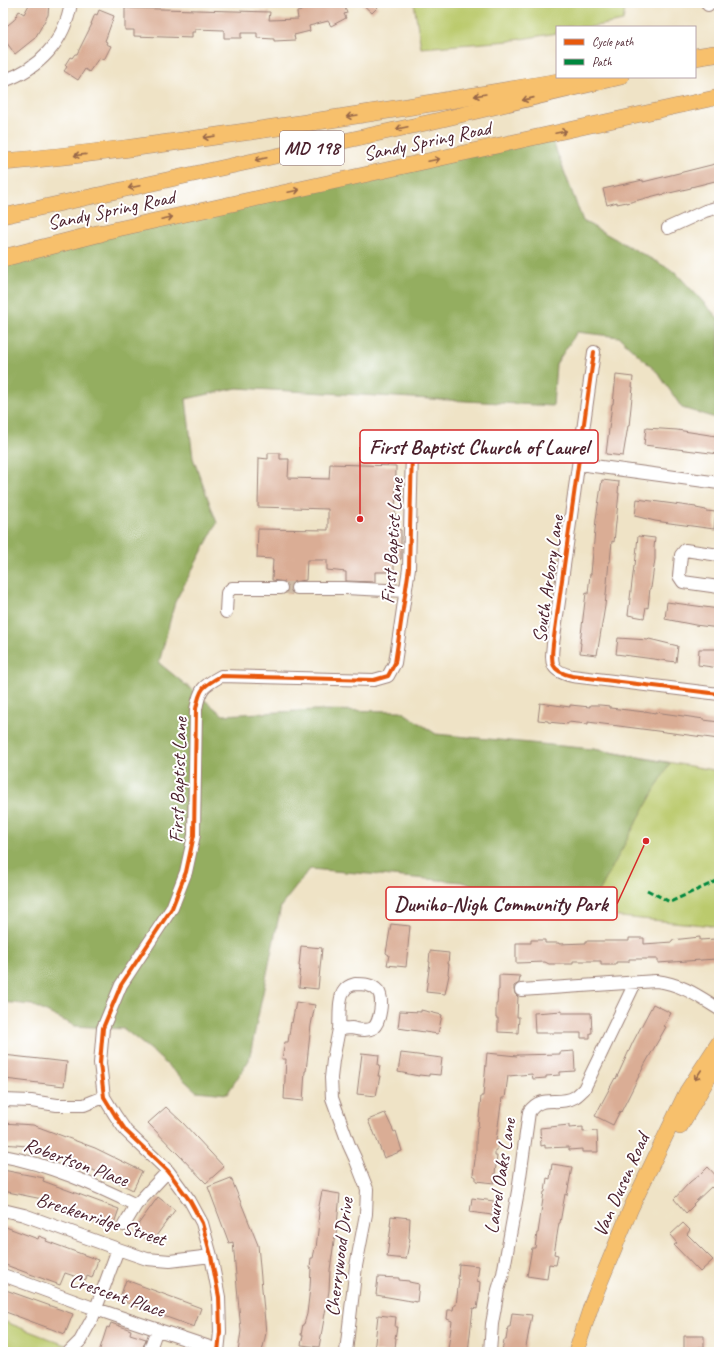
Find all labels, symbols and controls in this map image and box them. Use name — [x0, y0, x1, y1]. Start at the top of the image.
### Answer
legend — [556, 26, 696, 78]
text: Cycle path — [592, 34, 634, 50]
text: Path — [592, 54, 612, 70]
one-way arrow — [474, 92, 487, 100]
one-way arrow — [522, 95, 535, 103]
one-way arrow — [345, 112, 358, 120]
street label: Sandy Spring Road — [361, 115, 496, 167]
one-way arrow — [395, 125, 408, 133]
one-way arrow — [555, 127, 568, 135]
road number: MD 198 — [280, 131, 344, 165]
one-way arrow — [203, 133, 216, 141]
one-way arrow — [74, 151, 87, 158]
one-way arrow — [255, 155, 268, 163]
one-way arrow — [428, 155, 441, 163]
one-way arrow — [128, 183, 141, 191]
street label: Sandy Spring Road — [45, 184, 180, 236]
one-way arrow — [287, 186, 300, 194]
one-way arrow — [160, 214, 173, 222]
callout: First Baptist Church of Laurel — [360, 430, 598, 463]
text: First Baptist Church of Laurel — [369, 434, 593, 460]
street label: First Baptist Lane — [375, 476, 409, 605]
street label: South Arbory Lane — [527, 512, 570, 644]
street label: First Baptist Lane — [163, 715, 193, 843]
callout: Duniho-Nigh Community Park — [386, 887, 617, 920]
text: Duniho-Nigh Community Park — [394, 891, 610, 917]
one-way arrow — [694, 1069, 702, 1080]
street label: Laurel Oaks Lane — [479, 1115, 522, 1235]
street label: Van Dusen Road — [587, 1127, 656, 1240]
street label: Robertson Place — [20, 1132, 133, 1193]
street label: Breckenridge Street — [33, 1186, 171, 1252]
street label: Cherrywood Drive — [319, 1195, 359, 1318]
street label: Crescent Place — [66, 1267, 169, 1323]

